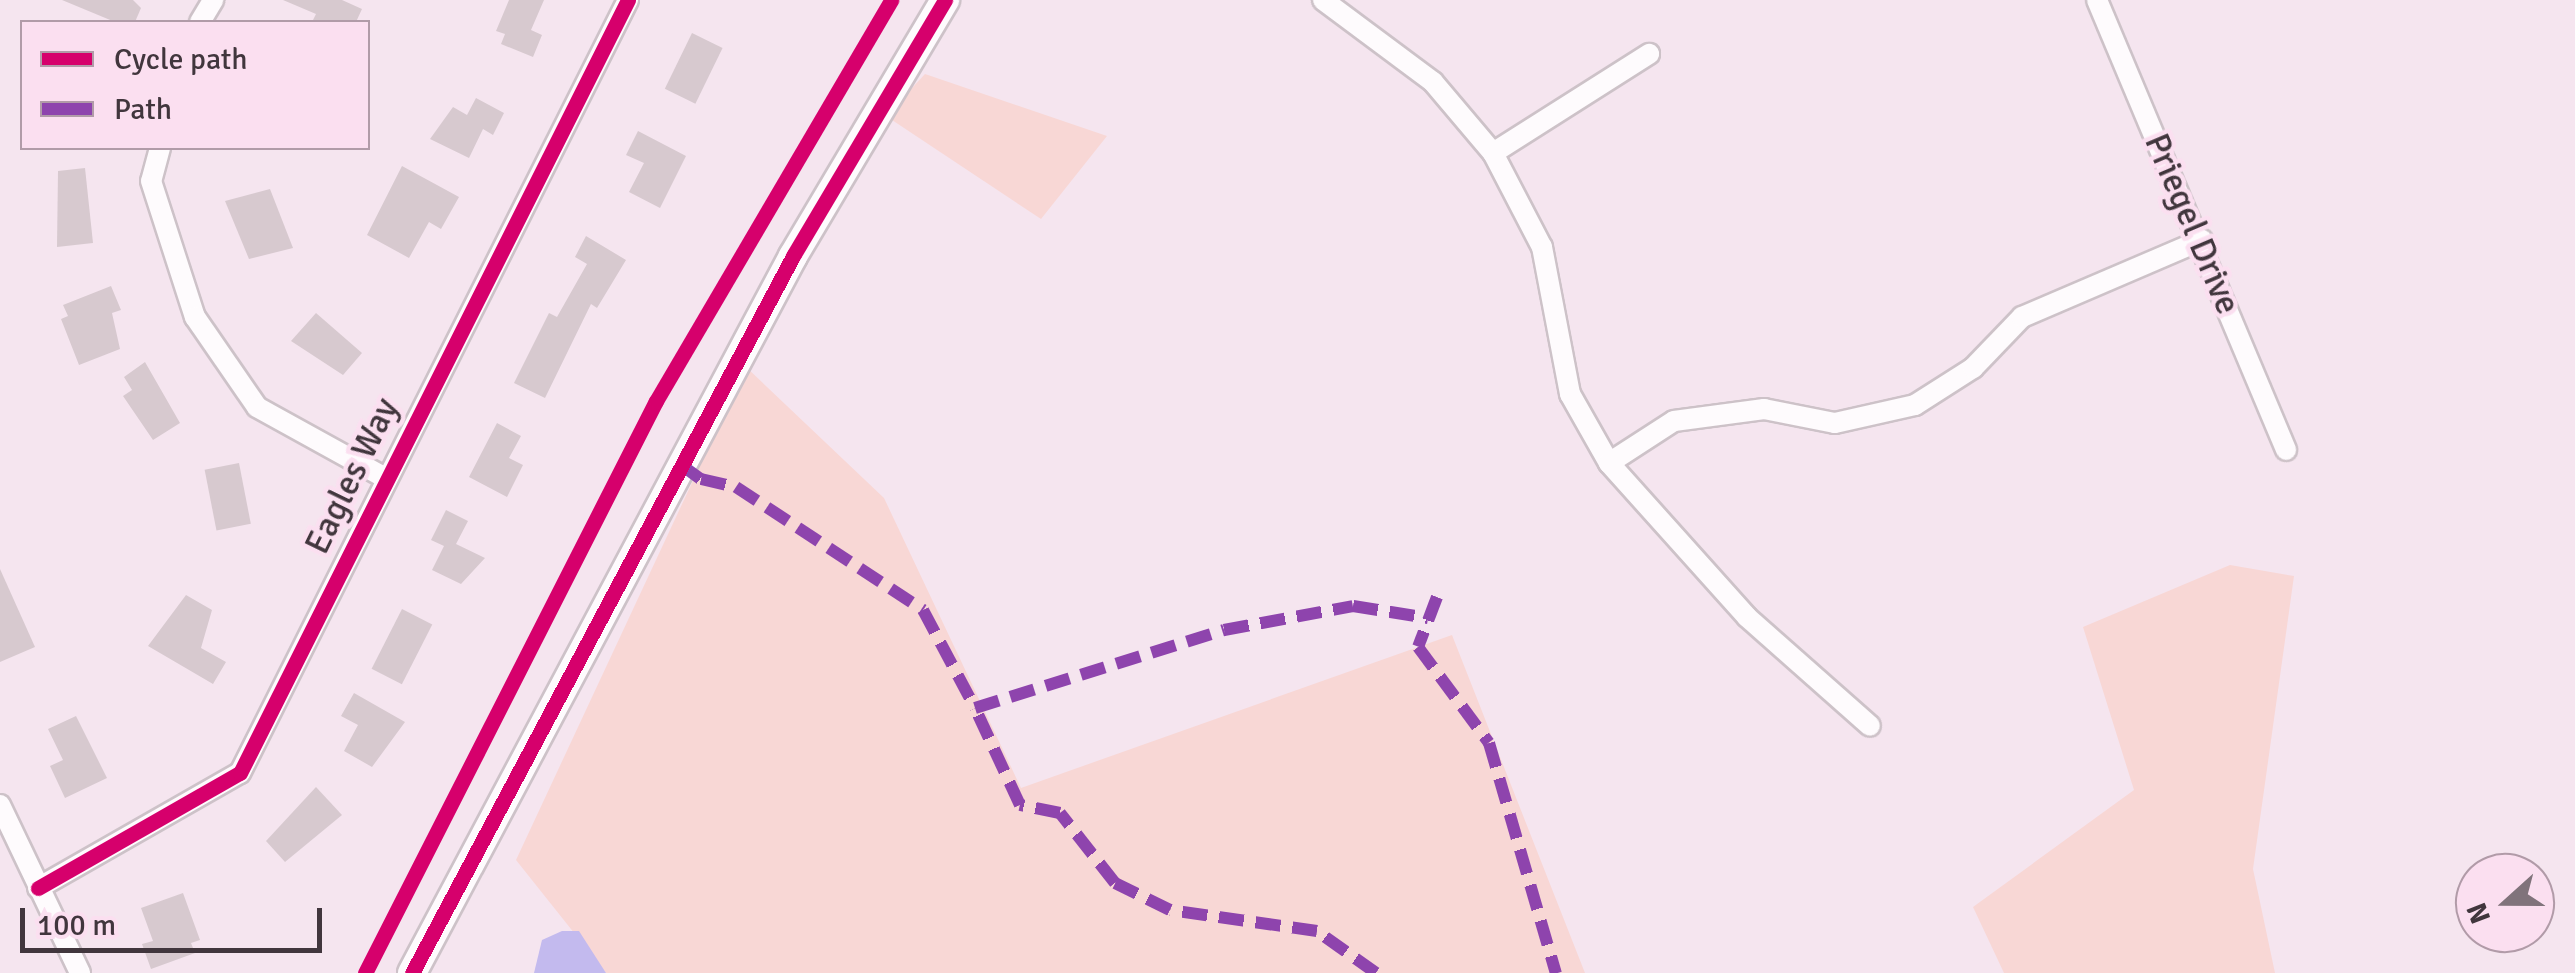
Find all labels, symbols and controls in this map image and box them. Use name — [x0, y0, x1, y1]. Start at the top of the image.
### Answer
legend — [20, 20, 370, 150]
text: Cycle path — [114, 41, 248, 78]
text: Path — [114, 91, 172, 128]
street label: Priegel Drive — [2135, 127, 2249, 321]
street label: Eagles Way — [296, 391, 408, 561]
north arrow — [2455, 853, 2555, 953]
scale bar — [25, 888, 328, 950]
text: N — [2460, 898, 2498, 928]
text: 100 m — [37, 907, 116, 944]

